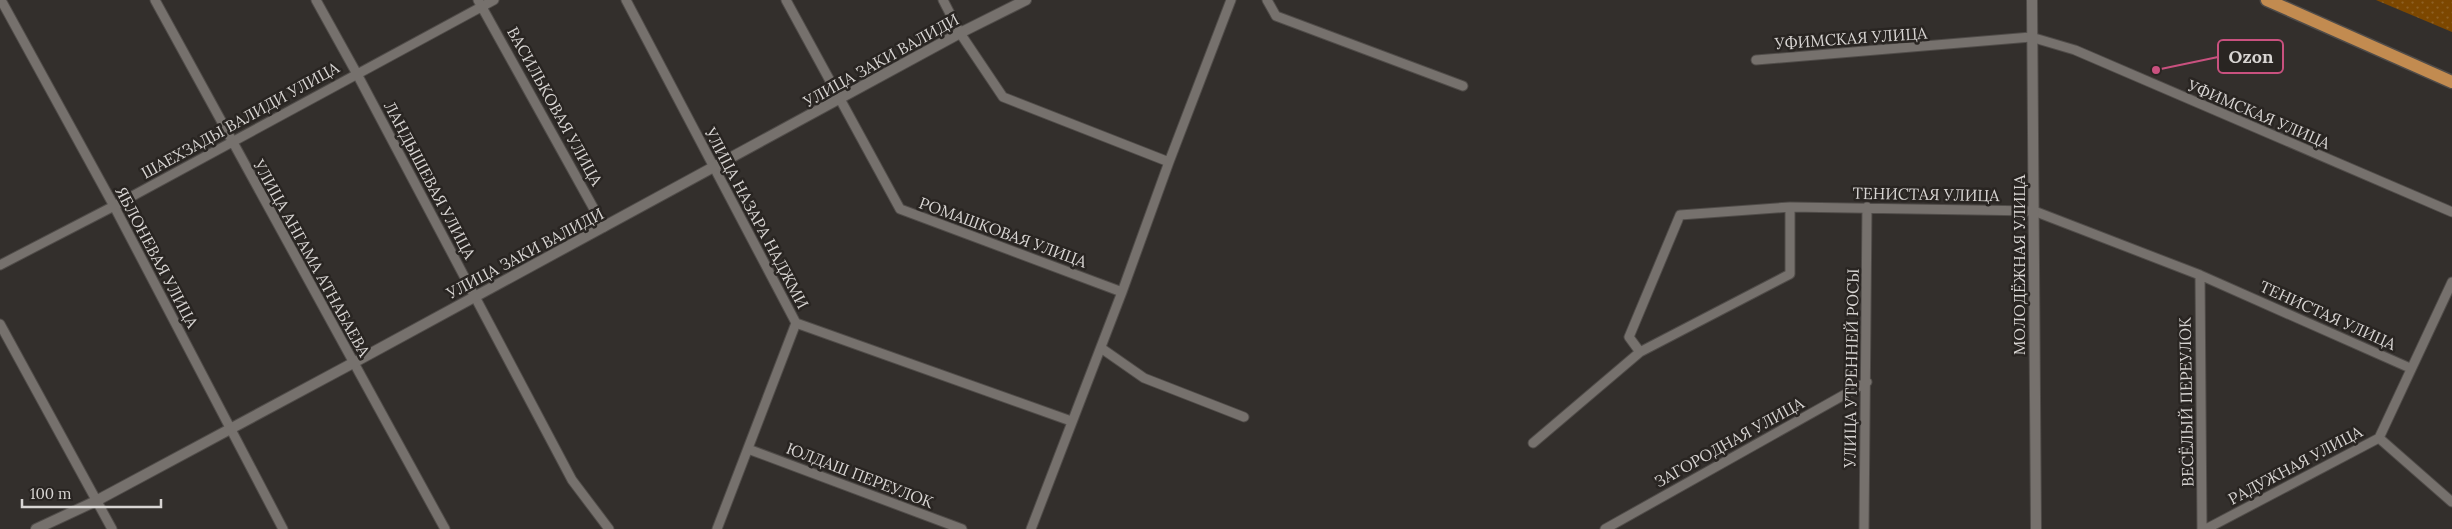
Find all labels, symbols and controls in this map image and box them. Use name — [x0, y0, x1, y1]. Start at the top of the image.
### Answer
street label: УЛИЦА ЗАКИ ВАЛИДИ — [799, 9, 962, 112]
street label: ВАСИЛЬКОВАЯ УЛИЦА — [503, 23, 607, 190]
street label: УФИМСКАЯ УЛИЦА — [1773, 23, 1929, 53]
callout: Ozon — [2218, 40, 2283, 73]
text: Ozon — [2229, 45, 2274, 68]
street label: ШАЕХЗАДЫ ВАЛИДИ УЛИЦА — [138, 57, 343, 183]
street label: УФИМСКАЯ УЛИЦА — [2184, 75, 2334, 153]
street label: ЛАНДЫШЕВАЯ УЛИЦА — [380, 98, 481, 263]
street label: УЛИЦА НАЗАРА НАДЖМИ — [700, 123, 813, 312]
street label: УЛИЦА АНГАМА АТНАБАЕВА — [249, 155, 375, 361]
street label: МОЛОДЁЖНАЯ УЛИЦА — [2009, 174, 2029, 355]
street label: ЯБЛОНЕВАЯ УЛИЦА — [111, 183, 203, 332]
street label: ТЕНИСТАЯ УЛИЦА — [1852, 183, 2001, 205]
street label: РОМАШКОВАЯ УЛИЦА — [916, 192, 1090, 272]
street label: УЛИЦА ЗАКИ ВАЛИДИ — [442, 203, 607, 303]
street label: УЛИЦА УТРЕННЕЙ РОСЫ — [1839, 268, 1863, 469]
street label: ТЕНИСТАЯ УЛИЦА — [2257, 276, 2400, 354]
street label: ВЕСЁЛЫЙ ПЕРЕУЛОК — [2175, 317, 2197, 487]
street label: ЗАГОРОДНАЯ УЛИЦА — [1651, 392, 1808, 491]
street label: РАДУЖНАЯ УЛИЦА — [2225, 421, 2366, 509]
street label: ЮЛДАШ ПЕРЕУЛОК — [784, 438, 936, 512]
scale bar — [22, 476, 161, 508]
text: 100 m — [30, 484, 71, 503]

